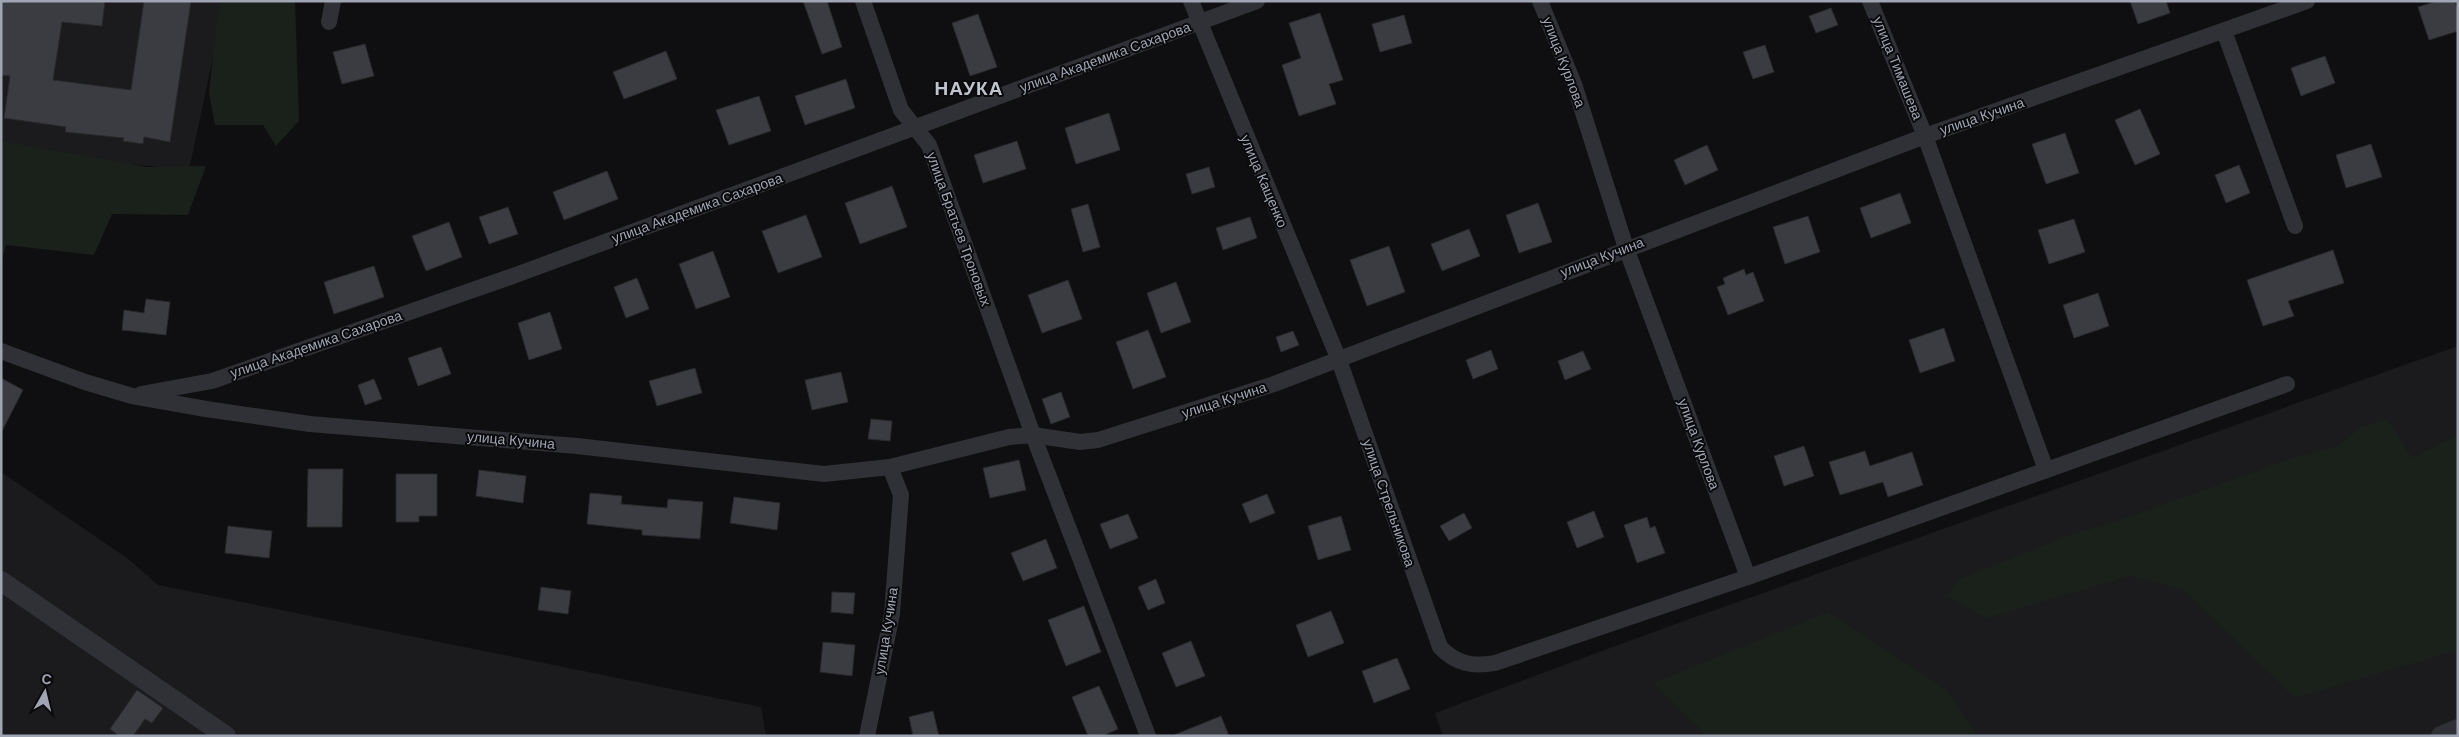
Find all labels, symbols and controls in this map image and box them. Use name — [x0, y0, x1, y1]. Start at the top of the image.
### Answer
street label: улица Курлова — [1538, 14, 1590, 110]
street label: улица Тимашева — [1869, 14, 1927, 122]
street label: улица Академика Сахарова — [1017, 18, 1193, 96]
district label: НАУКА — [935, 76, 1003, 101]
street label: улица Кучина — [1937, 93, 2027, 139]
street label: улица Кащенко — [1236, 132, 1292, 230]
street label: улица Братьев Троновых — [923, 149, 995, 309]
street label: улица Академика Сахарова — [609, 169, 785, 247]
street label: улица Кучина — [1558, 233, 1647, 281]
street label: улица Академика Сахарова — [228, 306, 404, 382]
street label: улица Кучина — [1179, 378, 1269, 422]
street label: улица Курлова — [1674, 396, 1724, 492]
street label: улица Кучина — [466, 427, 556, 453]
street label: улица Стрельникова — [1359, 437, 1419, 569]
street label: улица Кучина — [870, 586, 902, 676]
north arrow — [20, 667, 70, 717]
text: С — [41, 670, 53, 689]

